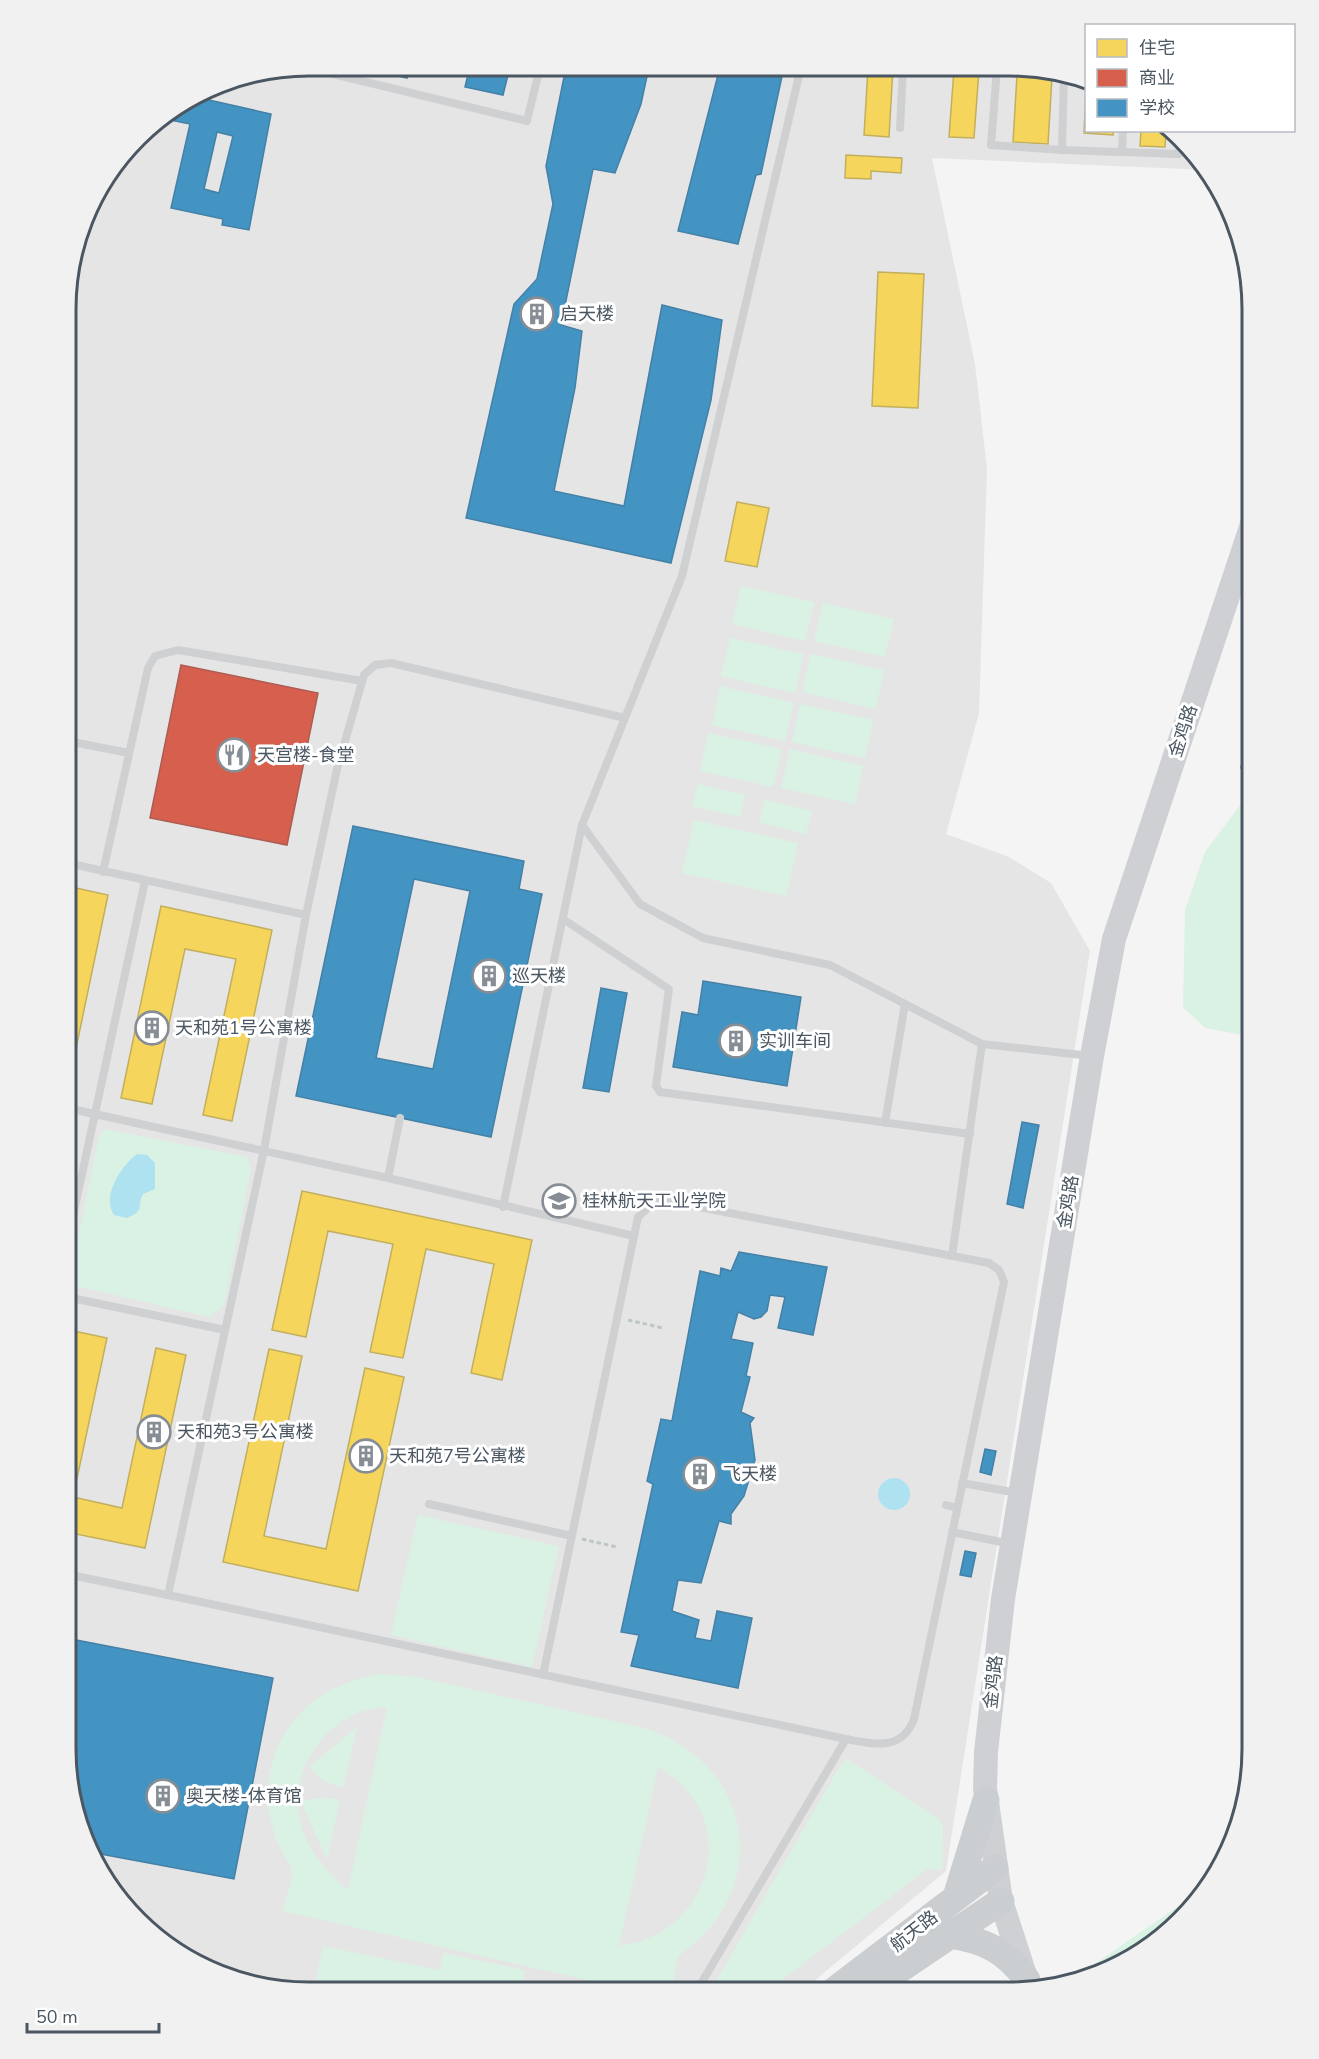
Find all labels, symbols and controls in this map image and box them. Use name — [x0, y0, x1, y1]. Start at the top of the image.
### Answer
legend — [1085, 24, 1295, 132]
text: 住宅 — [1139, 36, 1175, 60]
text: 商业 — [1139, 66, 1175, 90]
text: 学校 — [1139, 96, 1175, 120]
building icon: 启天楼 — [519, 296, 555, 332]
place label: 启天楼 — [560, 302, 614, 326]
street label: 金鸡路 — [1163, 702, 1203, 760]
restaurant icon: 天宫楼-食堂 — [216, 737, 252, 773]
place label: 天宫楼-食堂 — [257, 743, 355, 767]
building icon: 巡天楼 — [471, 958, 507, 994]
place label: 巡天楼 — [512, 964, 566, 988]
building icon: 天和苑1号公寓楼 — [134, 1010, 170, 1046]
place label: 天和苑1号公寓楼 — [175, 1016, 312, 1040]
building icon: 实训车间 — [718, 1023, 754, 1059]
place label: 实训车间 — [759, 1029, 831, 1053]
street label: 金鸡路 — [1052, 1173, 1084, 1231]
school or university icon: 桂林航天工业学院 — [541, 1183, 577, 1219]
place label: 桂林航天工业学院 — [582, 1189, 726, 1213]
building icon: 天和苑3号公寓楼 — [136, 1414, 172, 1450]
place label: 天和苑3号公寓楼 — [177, 1420, 314, 1444]
building icon: 天和苑7号公寓楼 — [348, 1438, 384, 1474]
place label: 天和苑7号公寓楼 — [389, 1444, 526, 1468]
building icon: 飞天楼 — [682, 1456, 718, 1492]
place label: 飞天楼 — [723, 1462, 777, 1486]
street label: 金鸡路 — [978, 1654, 1008, 1710]
building icon: 奥天楼-体育馆 — [145, 1778, 181, 1814]
place label: 奥天楼-体育馆 — [186, 1784, 302, 1808]
street label: 航天路 — [885, 1905, 943, 1957]
scale bar — [27, 1996, 159, 2034]
text: 50 m — [36, 2005, 78, 2029]

